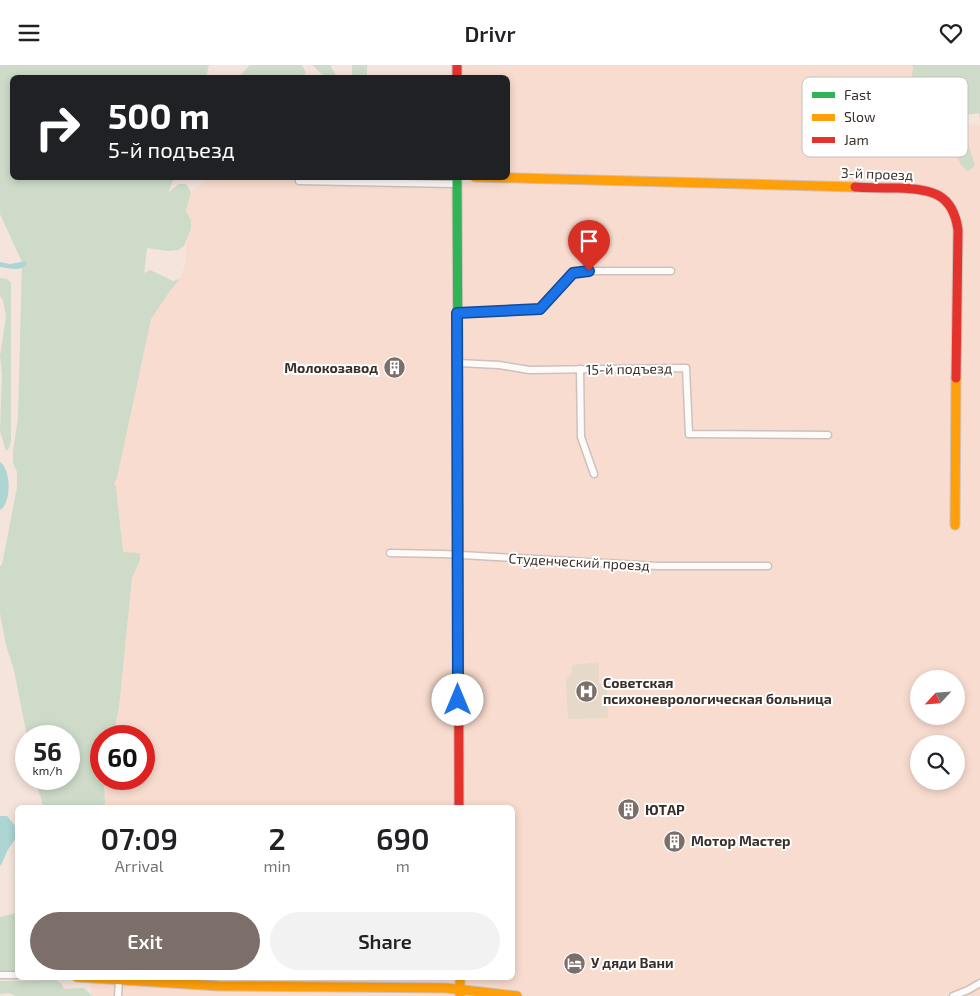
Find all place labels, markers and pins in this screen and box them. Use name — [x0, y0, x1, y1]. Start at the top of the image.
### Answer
pin — [568, 220, 610, 271]
building icon: Молокозавод — [382, 356, 406, 380]
place label: Молокозавод — [284, 359, 378, 376]
place label: Советская психоневрологическая больница — [603, 674, 832, 707]
hospital icon: Советская психоневрологическая больница — [575, 679, 599, 703]
building icon: ЮТАР — [617, 798, 641, 822]
place label: ЮТАР — [645, 801, 685, 818]
building icon: Мотор Мастер — [663, 829, 687, 853]
place label: Мотор Мастер — [691, 832, 790, 849]
hotel icon: У дяди Вани — [563, 951, 587, 975]
place label: У дяди Вани — [591, 954, 673, 971]

